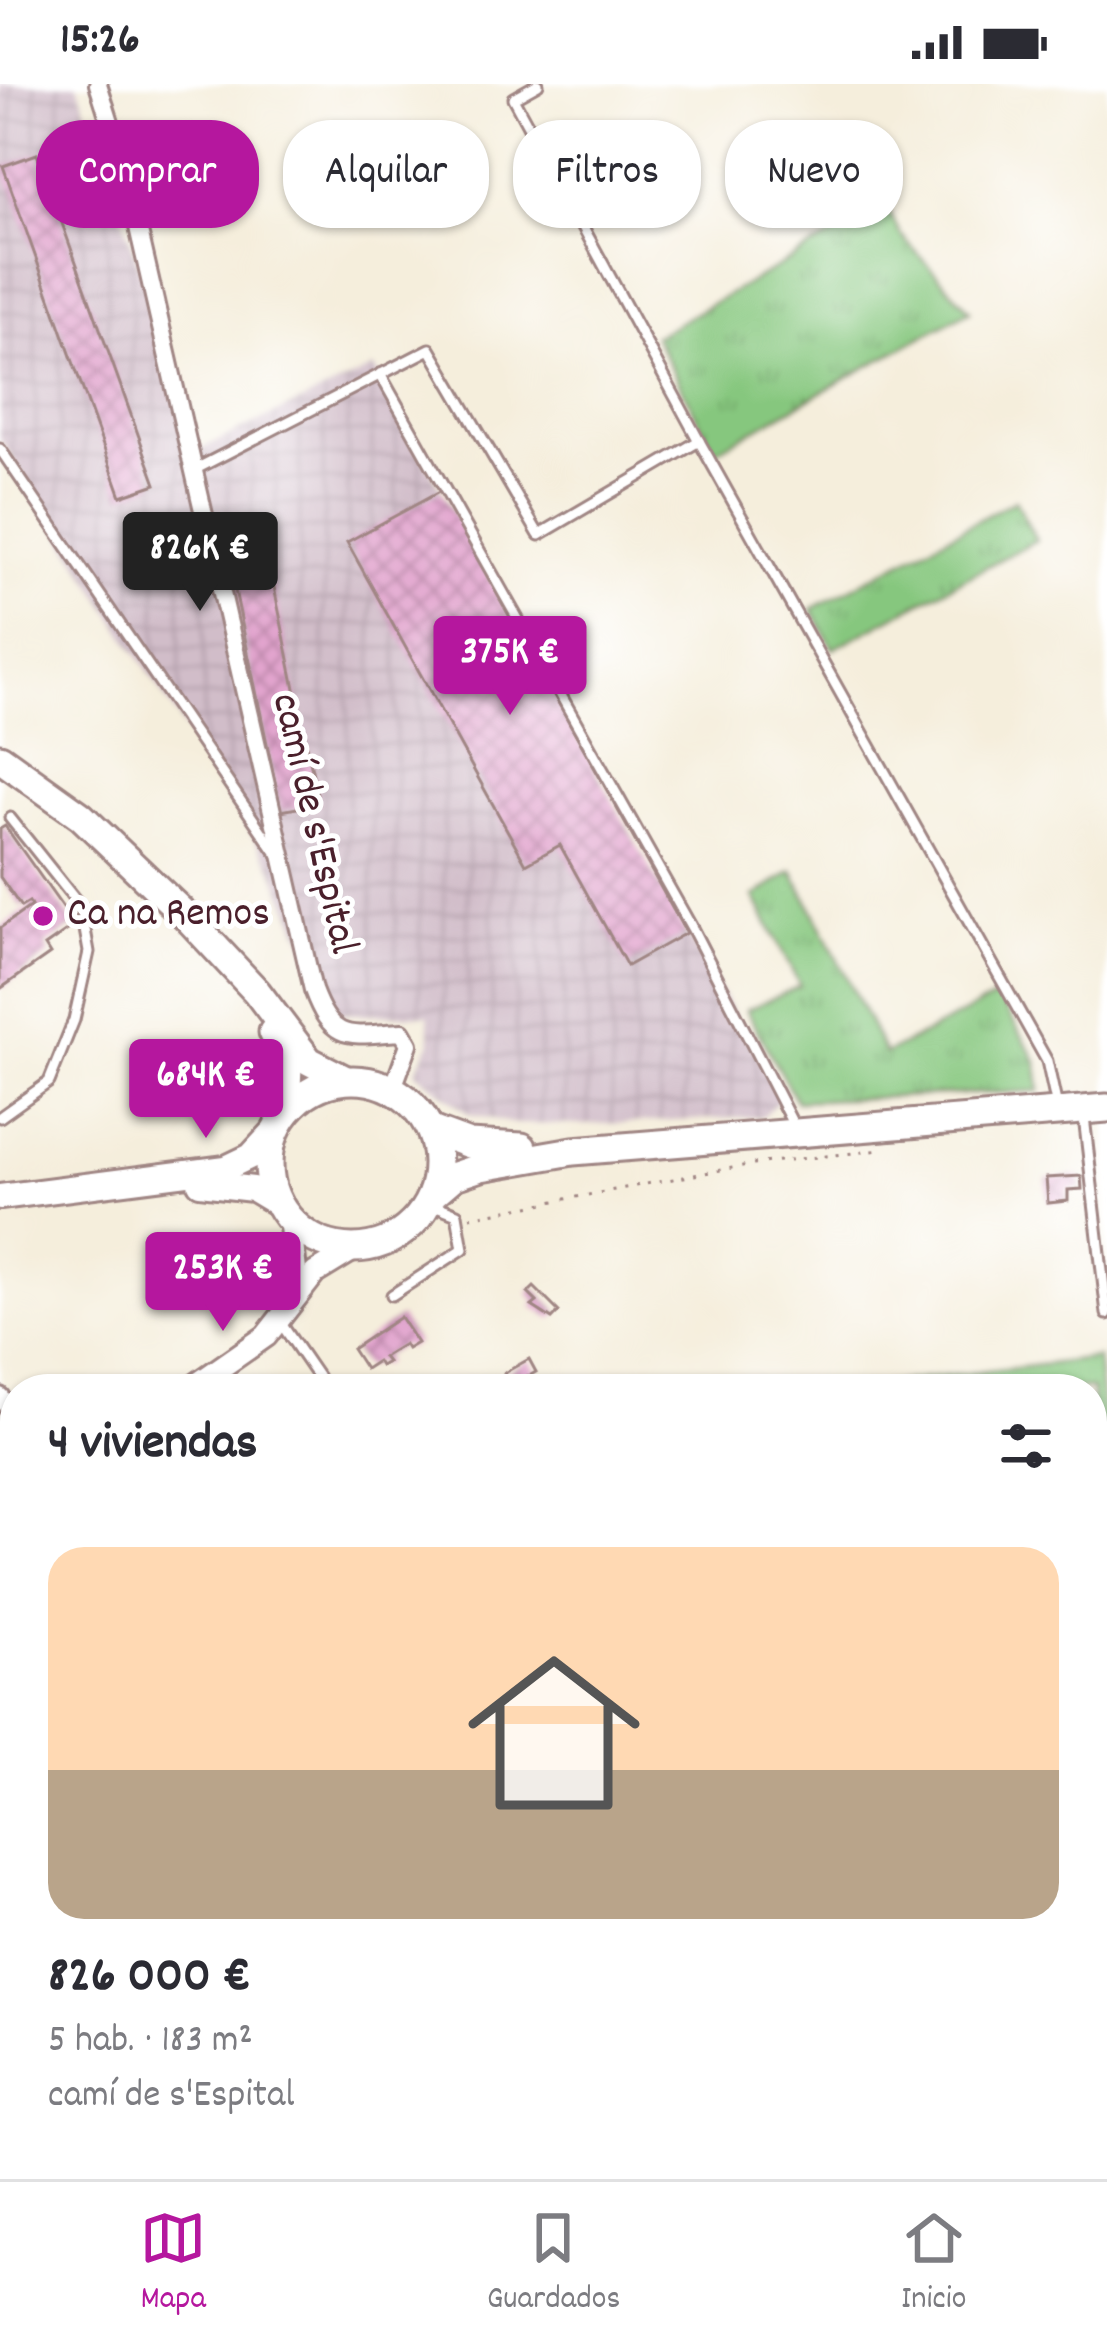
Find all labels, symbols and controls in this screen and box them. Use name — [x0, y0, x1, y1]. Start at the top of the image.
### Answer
text: 15:26 — [60, 10, 140, 74]
chip: Comprar — [36, 120, 259, 228]
chip: Alquilar — [283, 120, 489, 228]
chip: Filtros — [513, 120, 701, 228]
chip: Nuevo — [725, 120, 903, 228]
pin: 826K € — [102, 512, 298, 614]
text: 826K € — [150, 523, 250, 578]
pin: 375K € — [412, 616, 608, 718]
text: 375K € — [460, 627, 560, 682]
street label: camí de s'Espital — [253, 688, 371, 960]
place label: Ca na Remos — [67, 886, 270, 946]
marker: Ca na Remos — [30, 903, 56, 929]
pin: 684K € — [108, 1039, 304, 1141]
text: 684K € — [156, 1050, 256, 1105]
pin: 253K € — [125, 1232, 321, 1334]
text: 253K € — [172, 1243, 274, 1298]
text: 4 viviendas — [48, 1410, 257, 1482]
icon: filters — [993, 1413, 1059, 1479]
icon: home — [446, 1625, 662, 1841]
text: 826 000 € — [48, 1943, 251, 2015]
text: 5 hab. · 183 m² — [48, 2015, 253, 2070]
text: camí de s'Espital — [48, 2070, 295, 2125]
tab: Mapa — [140, 2205, 206, 2324]
tab: Guardados — [487, 2205, 620, 2324]
tab: Inicio — [901, 2205, 967, 2324]

